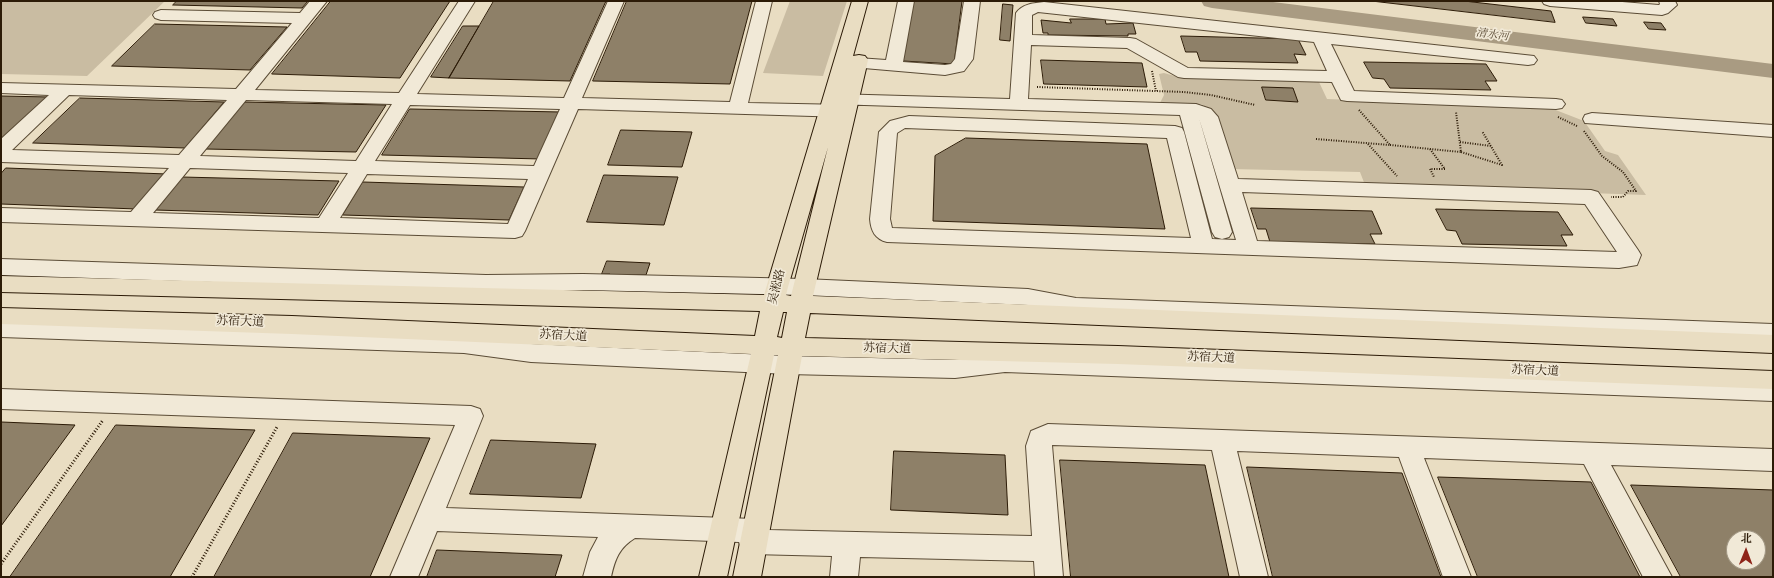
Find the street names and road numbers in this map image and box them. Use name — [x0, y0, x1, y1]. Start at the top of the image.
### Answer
street label: 吴淞路 — [767, 268, 789, 306]
street label: 苏宿大道 — [216, 315, 264, 331]
street label: 苏宿大道 — [539, 329, 587, 345]
street label: 苏宿大道 — [863, 342, 911, 358]
street label: 苏宿大道 — [1187, 351, 1235, 367]
street label: 苏宿大道 — [1511, 364, 1559, 380]

